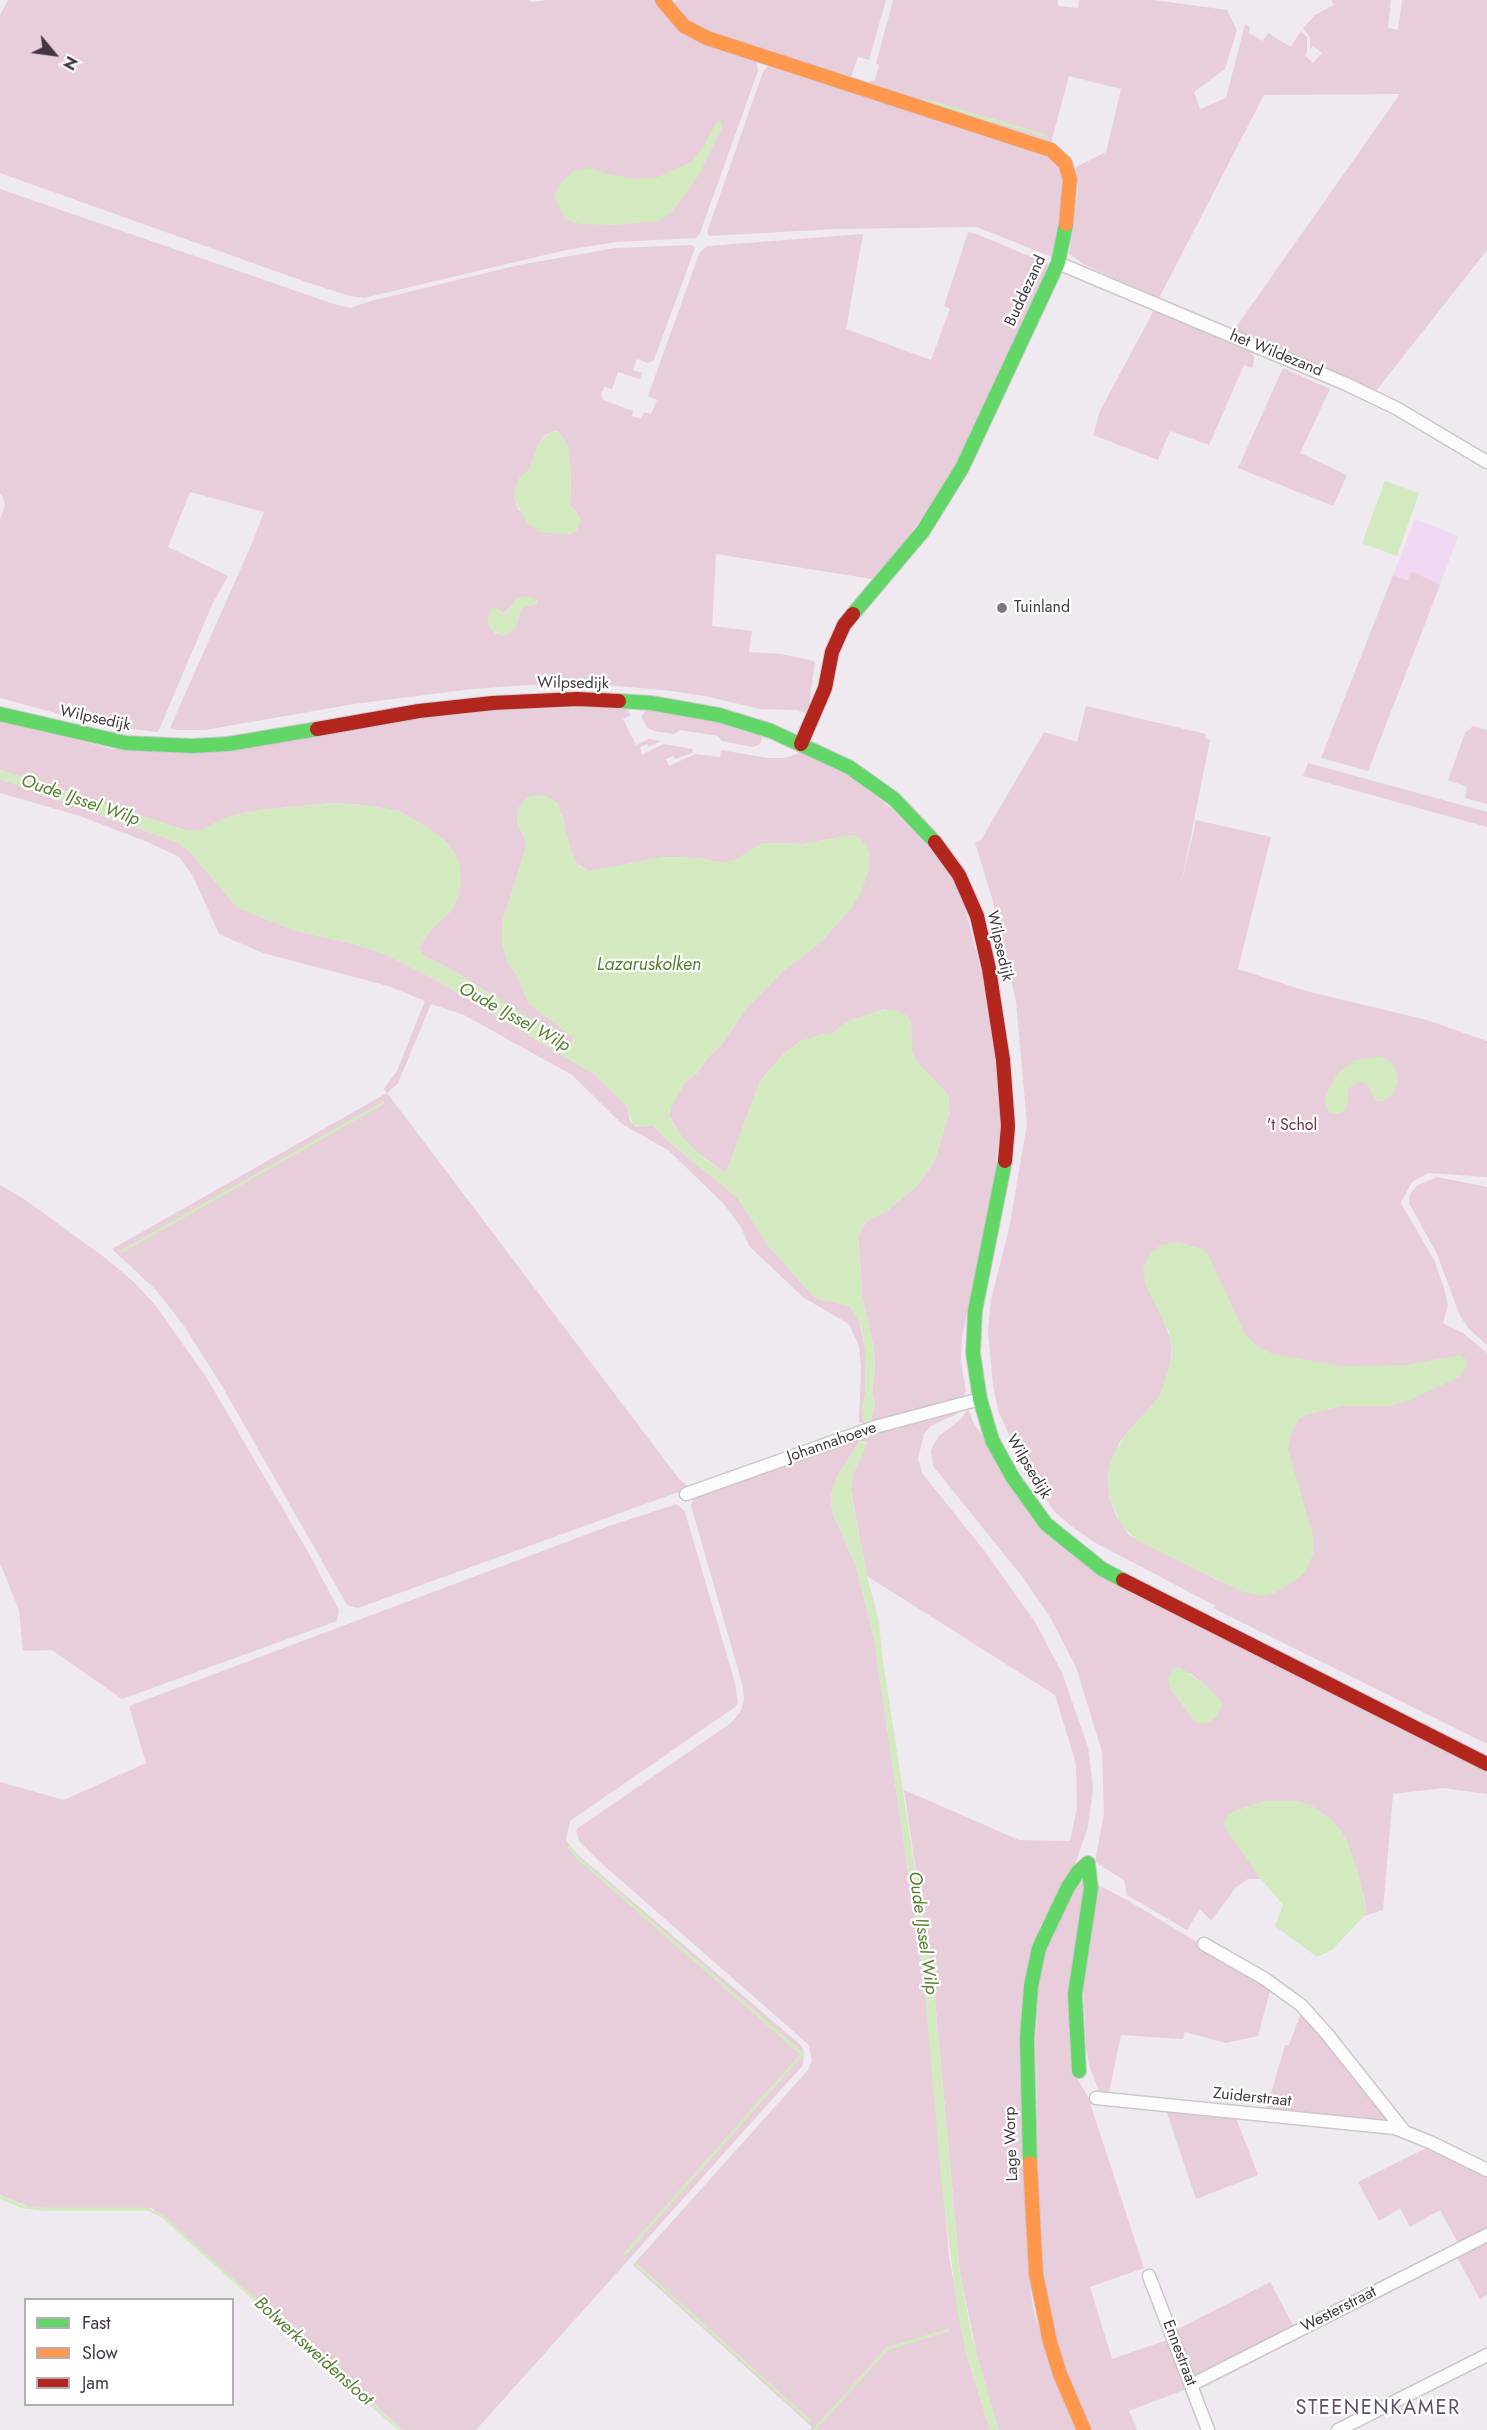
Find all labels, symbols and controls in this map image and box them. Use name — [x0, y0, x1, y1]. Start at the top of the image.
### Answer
north arrow — [24, 24, 84, 84]
text: N — [57, 52, 83, 74]
street label: Buddezand — [1001, 252, 1051, 330]
street label: het Wildezand — [1227, 327, 1325, 381]
place label: Tuinland — [1014, 598, 1070, 618]
marker: Tuinland — [995, 601, 1009, 615]
street label: Wilpsedijk — [537, 674, 609, 694]
street label: Wilpsedijk — [58, 702, 132, 736]
water label: Oude IJssel Wilp — [18, 771, 142, 831]
street label: Wilpsedijk — [982, 909, 1016, 983]
water label: Lazaruskolken — [597, 955, 701, 977]
water label: Oude IJssel Wilp — [454, 978, 574, 1058]
park label: 't Schol — [1267, 1116, 1317, 1136]
street label: Johannahoeve — [785, 1419, 879, 1467]
street label: Wilpsedijk — [1001, 1431, 1055, 1503]
water label: Oude IJssel Wilp — [903, 1870, 941, 1996]
street label: Zuiderstraat — [1212, 2084, 1292, 2112]
street label: Lage Worp — [1001, 2106, 1023, 2182]
street label: Westerstraat — [1298, 2283, 1380, 2337]
water label: Bolwerksweidensloot — [249, 2293, 377, 2411]
legend — [24, 2298, 234, 2406]
text: Fast — [82, 2310, 111, 2336]
street label: Ennestraat — [1158, 2317, 1200, 2389]
text: Slow — [82, 2340, 118, 2366]
text: Jam — [82, 2370, 109, 2396]
district label: STEENENKAMER — [1295, 2397, 1461, 2421]

